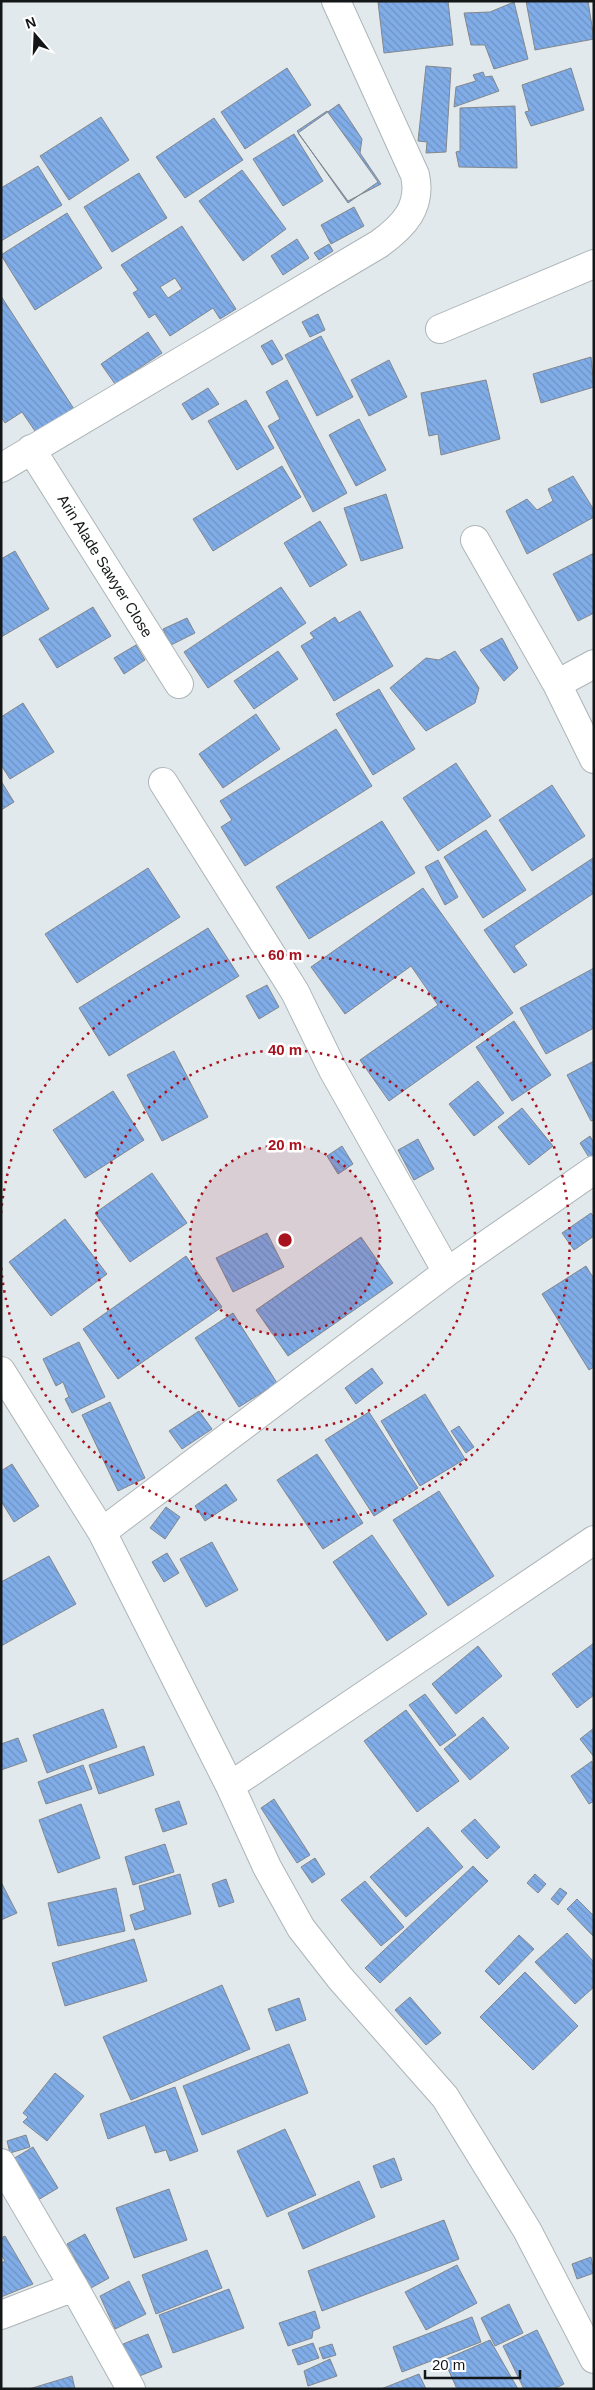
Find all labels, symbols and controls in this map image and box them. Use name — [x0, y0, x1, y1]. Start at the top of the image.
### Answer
north arrow — [10, 10, 60, 60]
text: N — [23, 13, 38, 32]
street label: Arin Alade Sawyer Close — [54, 491, 156, 640]
text: 60 m — [268, 946, 302, 963]
text: 40 m — [268, 1041, 302, 1058]
text: 20 m — [268, 1136, 302, 1153]
centre of rings — [276, 1231, 294, 1249]
scale bar — [425, 2348, 520, 2380]
text: 20 m — [432, 2356, 465, 2373]

